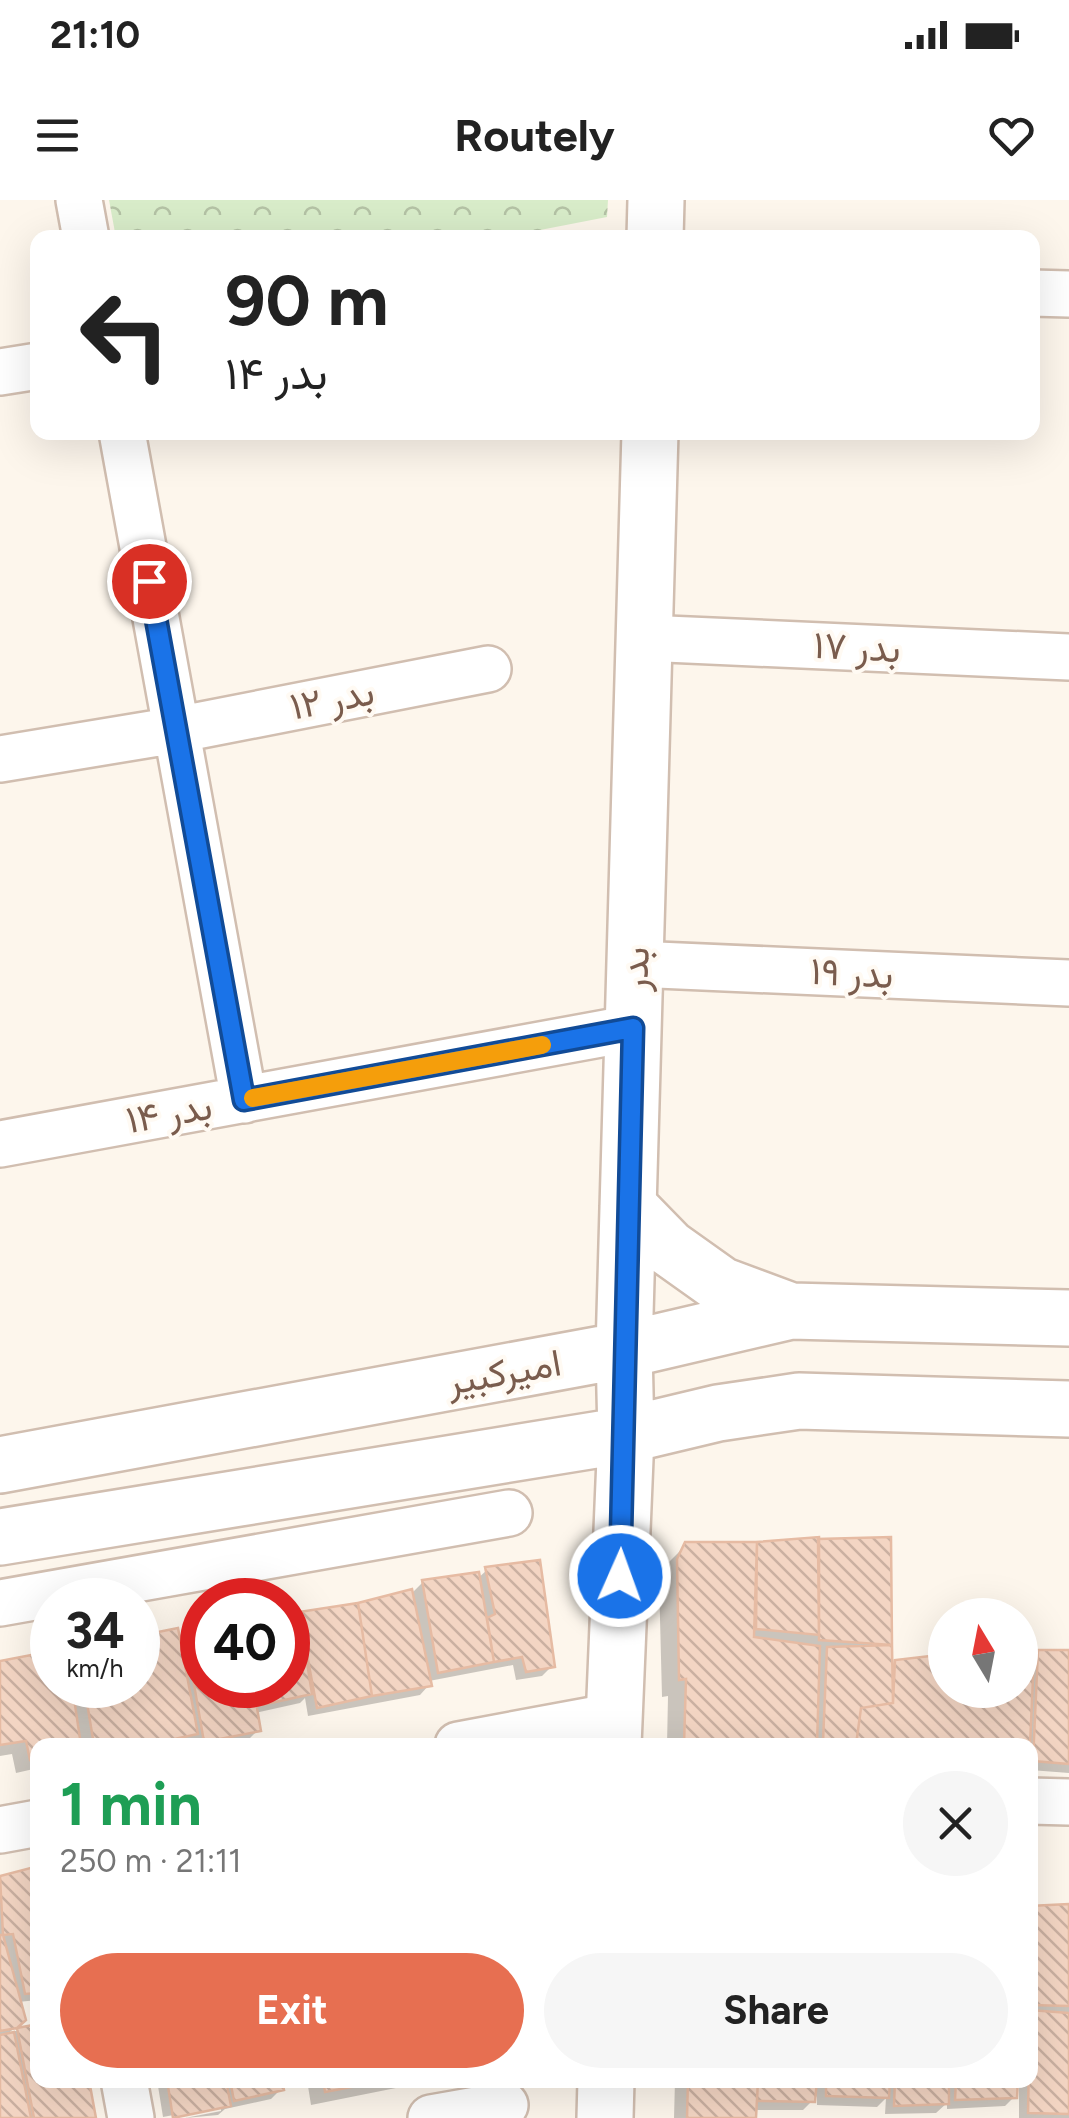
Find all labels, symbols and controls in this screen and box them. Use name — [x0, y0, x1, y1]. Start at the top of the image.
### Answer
text: 21:10 — [50, 12, 140, 58]
icon: menu — [30, 108, 85, 163]
text: Routely — [454, 108, 615, 162]
icon: heart — [984, 108, 1039, 163]
text: 90 m — [225, 258, 389, 343]
icon: left — [60, 270, 190, 400]
text: بدر ۱۴ — [225, 346, 327, 400]
pin — [107, 539, 192, 624]
icon: arrive — [122, 554, 177, 609]
street label: بدر ۱۷ — [812, 622, 902, 672]
street label: بدر ۱۲ — [286, 668, 378, 730]
street label: بدر — [611, 946, 659, 993]
street label: بدر ۱۹ — [809, 948, 895, 998]
street label: بدر ۱۴ — [122, 1083, 216, 1143]
street label: امیرکبیر — [442, 1339, 565, 1405]
position arrow — [568, 1524, 672, 1628]
speed limit sign: 40 — [180, 1578, 310, 1708]
north arrow — [928, 1598, 1038, 1708]
map controls — [928, 1598, 1038, 1708]
text: 34 — [65, 1600, 125, 1661]
text: km/h — [66, 1653, 124, 1683]
text: 1 min — [60, 1768, 202, 1840]
button: close — [903, 1771, 1008, 1876]
text: 250 m · 21:11 — [60, 1842, 242, 1880]
button: Exit — [60, 1953, 524, 2068]
button: Share — [544, 1953, 1008, 2068]

